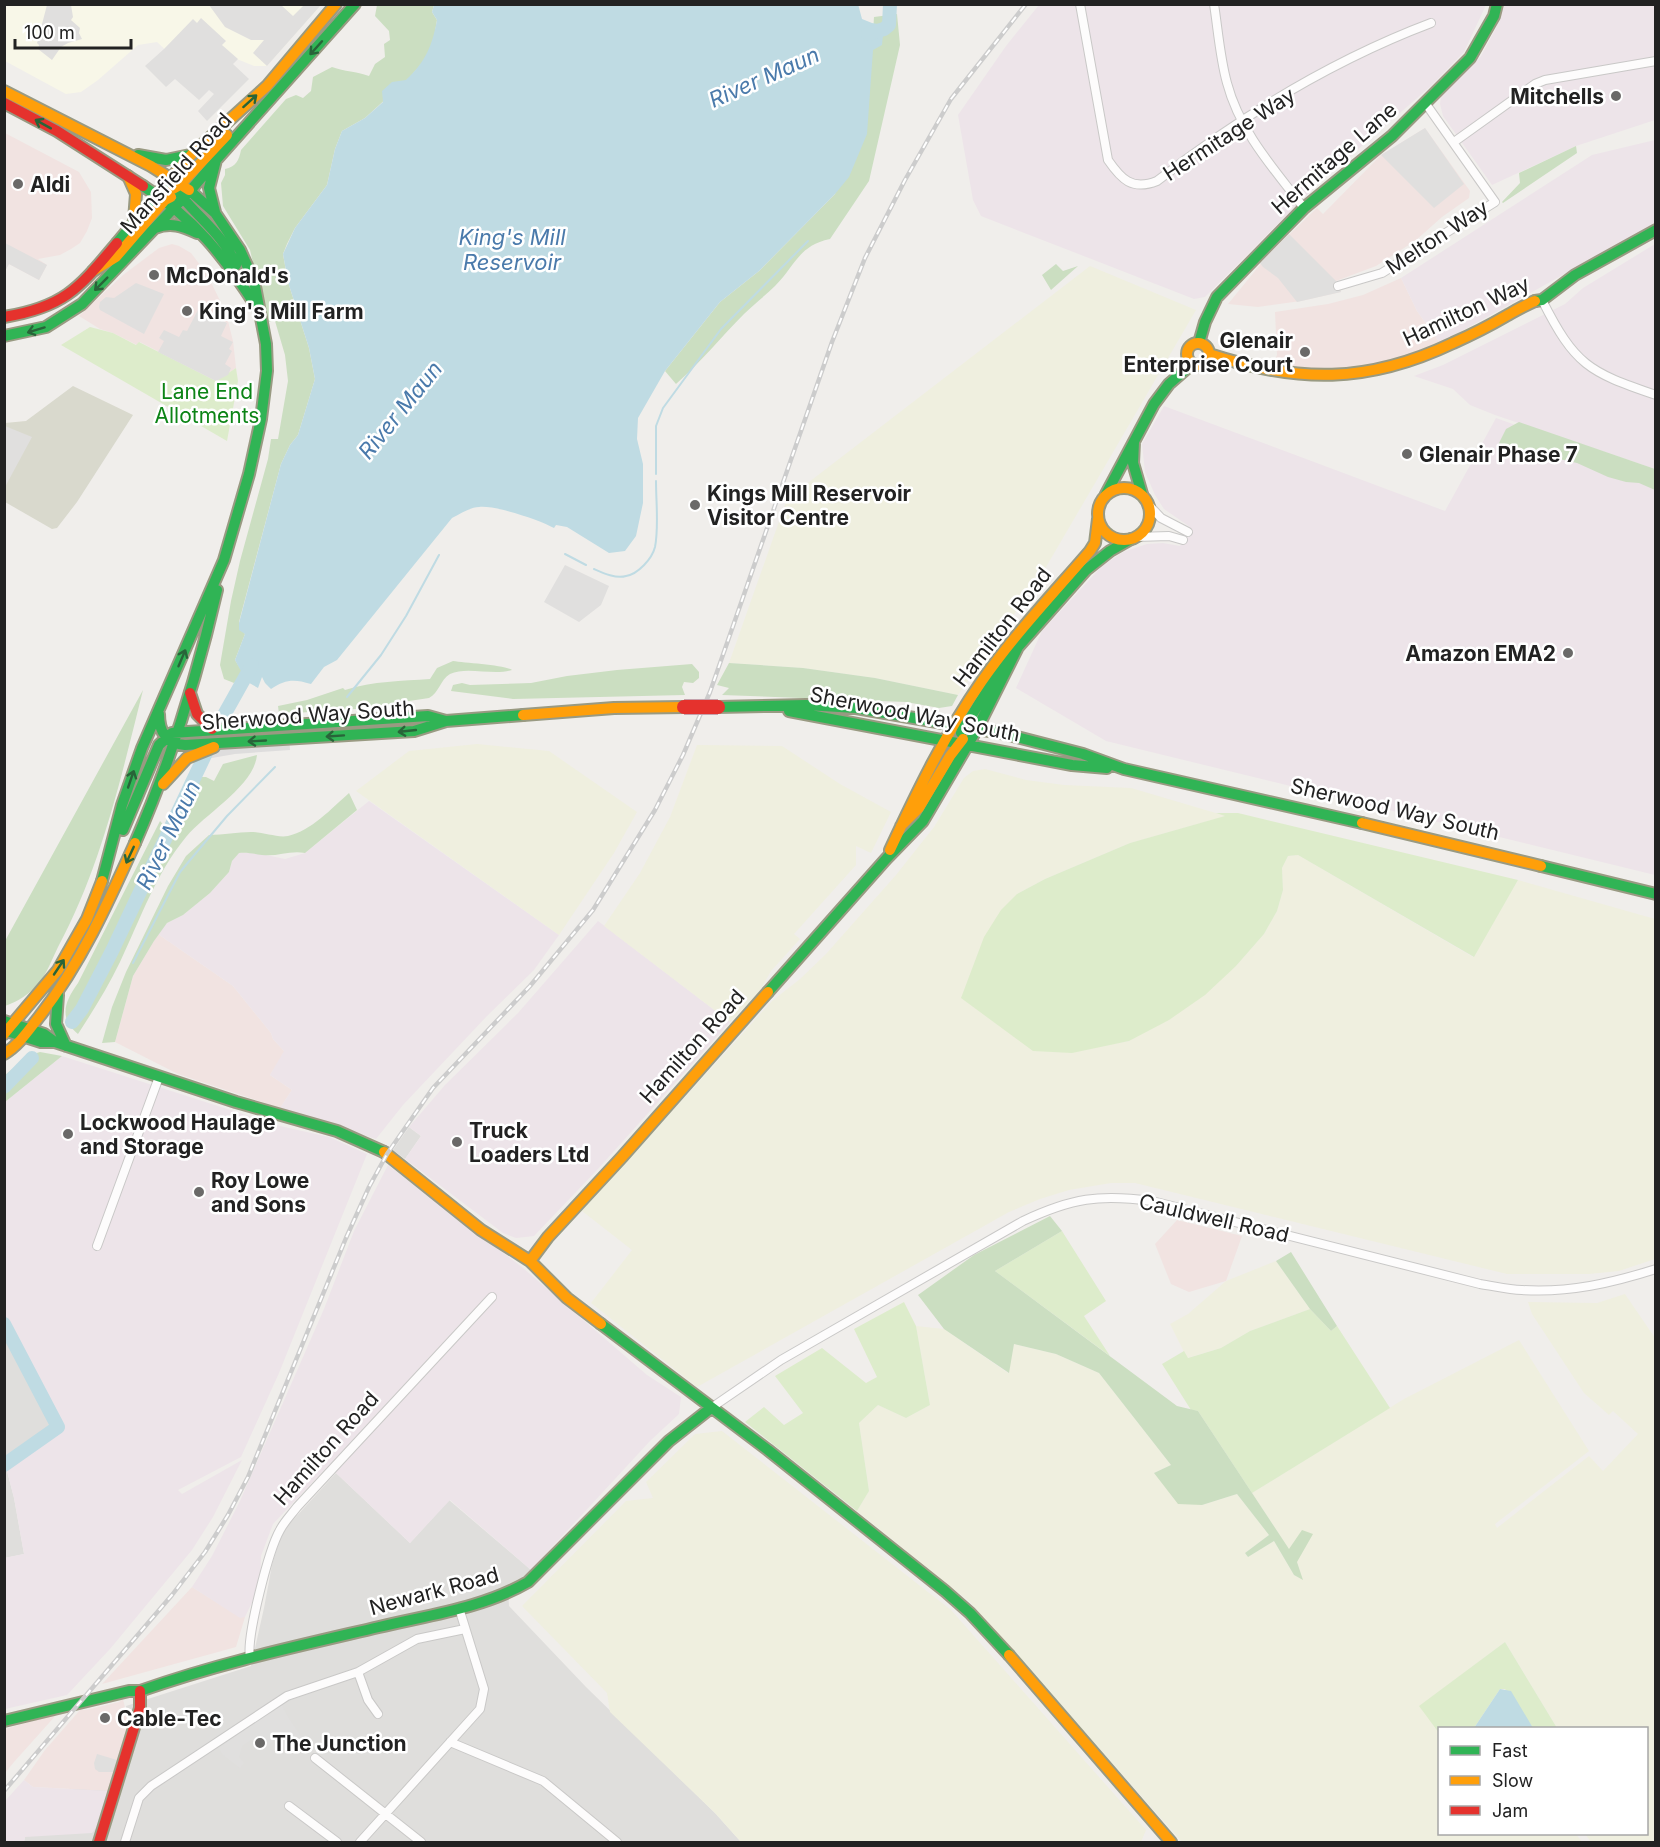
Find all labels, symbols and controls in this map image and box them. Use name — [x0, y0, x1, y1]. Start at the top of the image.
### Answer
scale bar — [15, 12, 130, 50]
text: 100 m — [24, 22, 75, 43]
one-way arrow — [309, 40, 323, 55]
water label: River Maun — [705, 41, 823, 113]
street label: Hermitage Way — [1158, 82, 1300, 186]
place label: Mitchells — [1510, 84, 1604, 109]
marker: Mitchells — [1609, 89, 1623, 103]
one-way arrow — [243, 93, 258, 108]
street label: Hermitage Lane — [1266, 97, 1402, 219]
street label: Mansfield Road — [115, 107, 237, 239]
one-way arrow — [35, 118, 52, 130]
place label: Aldi — [30, 172, 70, 197]
marker: Aldi — [11, 177, 25, 191]
street label: Melton Way — [1381, 195, 1493, 279]
water label: King's Mill Reservoir — [458, 224, 566, 275]
place label: McDonald's — [166, 263, 289, 288]
marker: McDonald's — [147, 268, 161, 282]
street label: Hamilton Way — [1399, 271, 1533, 351]
one-way arrow — [94, 277, 108, 292]
place label: King's Mill Farm — [199, 299, 364, 324]
marker: King's Mill Farm — [180, 304, 194, 318]
one-way arrow — [27, 325, 46, 336]
place label: Glenair Enterprise Court — [1123, 328, 1293, 377]
marker: Glenair Enterprise Court — [1298, 345, 1312, 359]
water label: River Maun — [353, 356, 447, 464]
park label: Lane End Allotments — [155, 379, 259, 428]
place label: Glenair Phase 7 — [1419, 442, 1578, 467]
marker: Glenair Phase 7 — [1400, 447, 1414, 461]
place label: Kings Mill Reservoir Visitor Centre — [707, 481, 912, 530]
marker: Kings Mill Reservoir Visitor Centre — [688, 498, 702, 512]
street label: Hamilton Road — [948, 562, 1056, 692]
place label: Amazon EMA2 — [1405, 641, 1556, 666]
marker: Amazon EMA2 — [1561, 646, 1575, 660]
one-way arrow — [177, 649, 188, 667]
street label: Sherwood Way South — [808, 681, 1022, 747]
street label: Sherwood Way South — [201, 695, 415, 735]
one-way arrow — [397, 726, 417, 737]
one-way arrow — [325, 730, 345, 741]
one-way arrow — [247, 736, 267, 747]
one-way arrow — [126, 770, 137, 789]
street label: Sherwood Way South — [1288, 773, 1502, 845]
water label: River Maun — [130, 776, 206, 894]
one-way arrow — [123, 845, 135, 863]
one-way arrow — [53, 959, 65, 976]
street label: Hamilton Road — [634, 984, 750, 1108]
place label: Lockwood Haulage and Storage — [80, 1110, 275, 1159]
place label: Truck Loaders Ltd — [469, 1118, 589, 1167]
marker: Lockwood Haulage and Storage — [61, 1127, 75, 1141]
marker: Truck Loaders Ltd — [450, 1135, 464, 1149]
place label: Roy Lowe and Sons — [211, 1168, 309, 1217]
marker: Roy Lowe and Sons — [192, 1185, 206, 1199]
street label: Cauldwell Road — [1137, 1189, 1291, 1247]
street label: Hamilton Road — [268, 1386, 384, 1510]
street label: Newark Road — [367, 1562, 501, 1620]
place label: Cable-Tec — [117, 1706, 222, 1731]
marker: Cable-Tec — [98, 1711, 112, 1725]
legend — [1438, 1727, 1648, 1835]
place label: The Junction — [272, 1731, 407, 1756]
marker: The Junction — [253, 1736, 267, 1750]
text: Fast — [1492, 1740, 1528, 1761]
text: Slow — [1492, 1770, 1533, 1791]
text: Jam — [1492, 1800, 1528, 1821]

